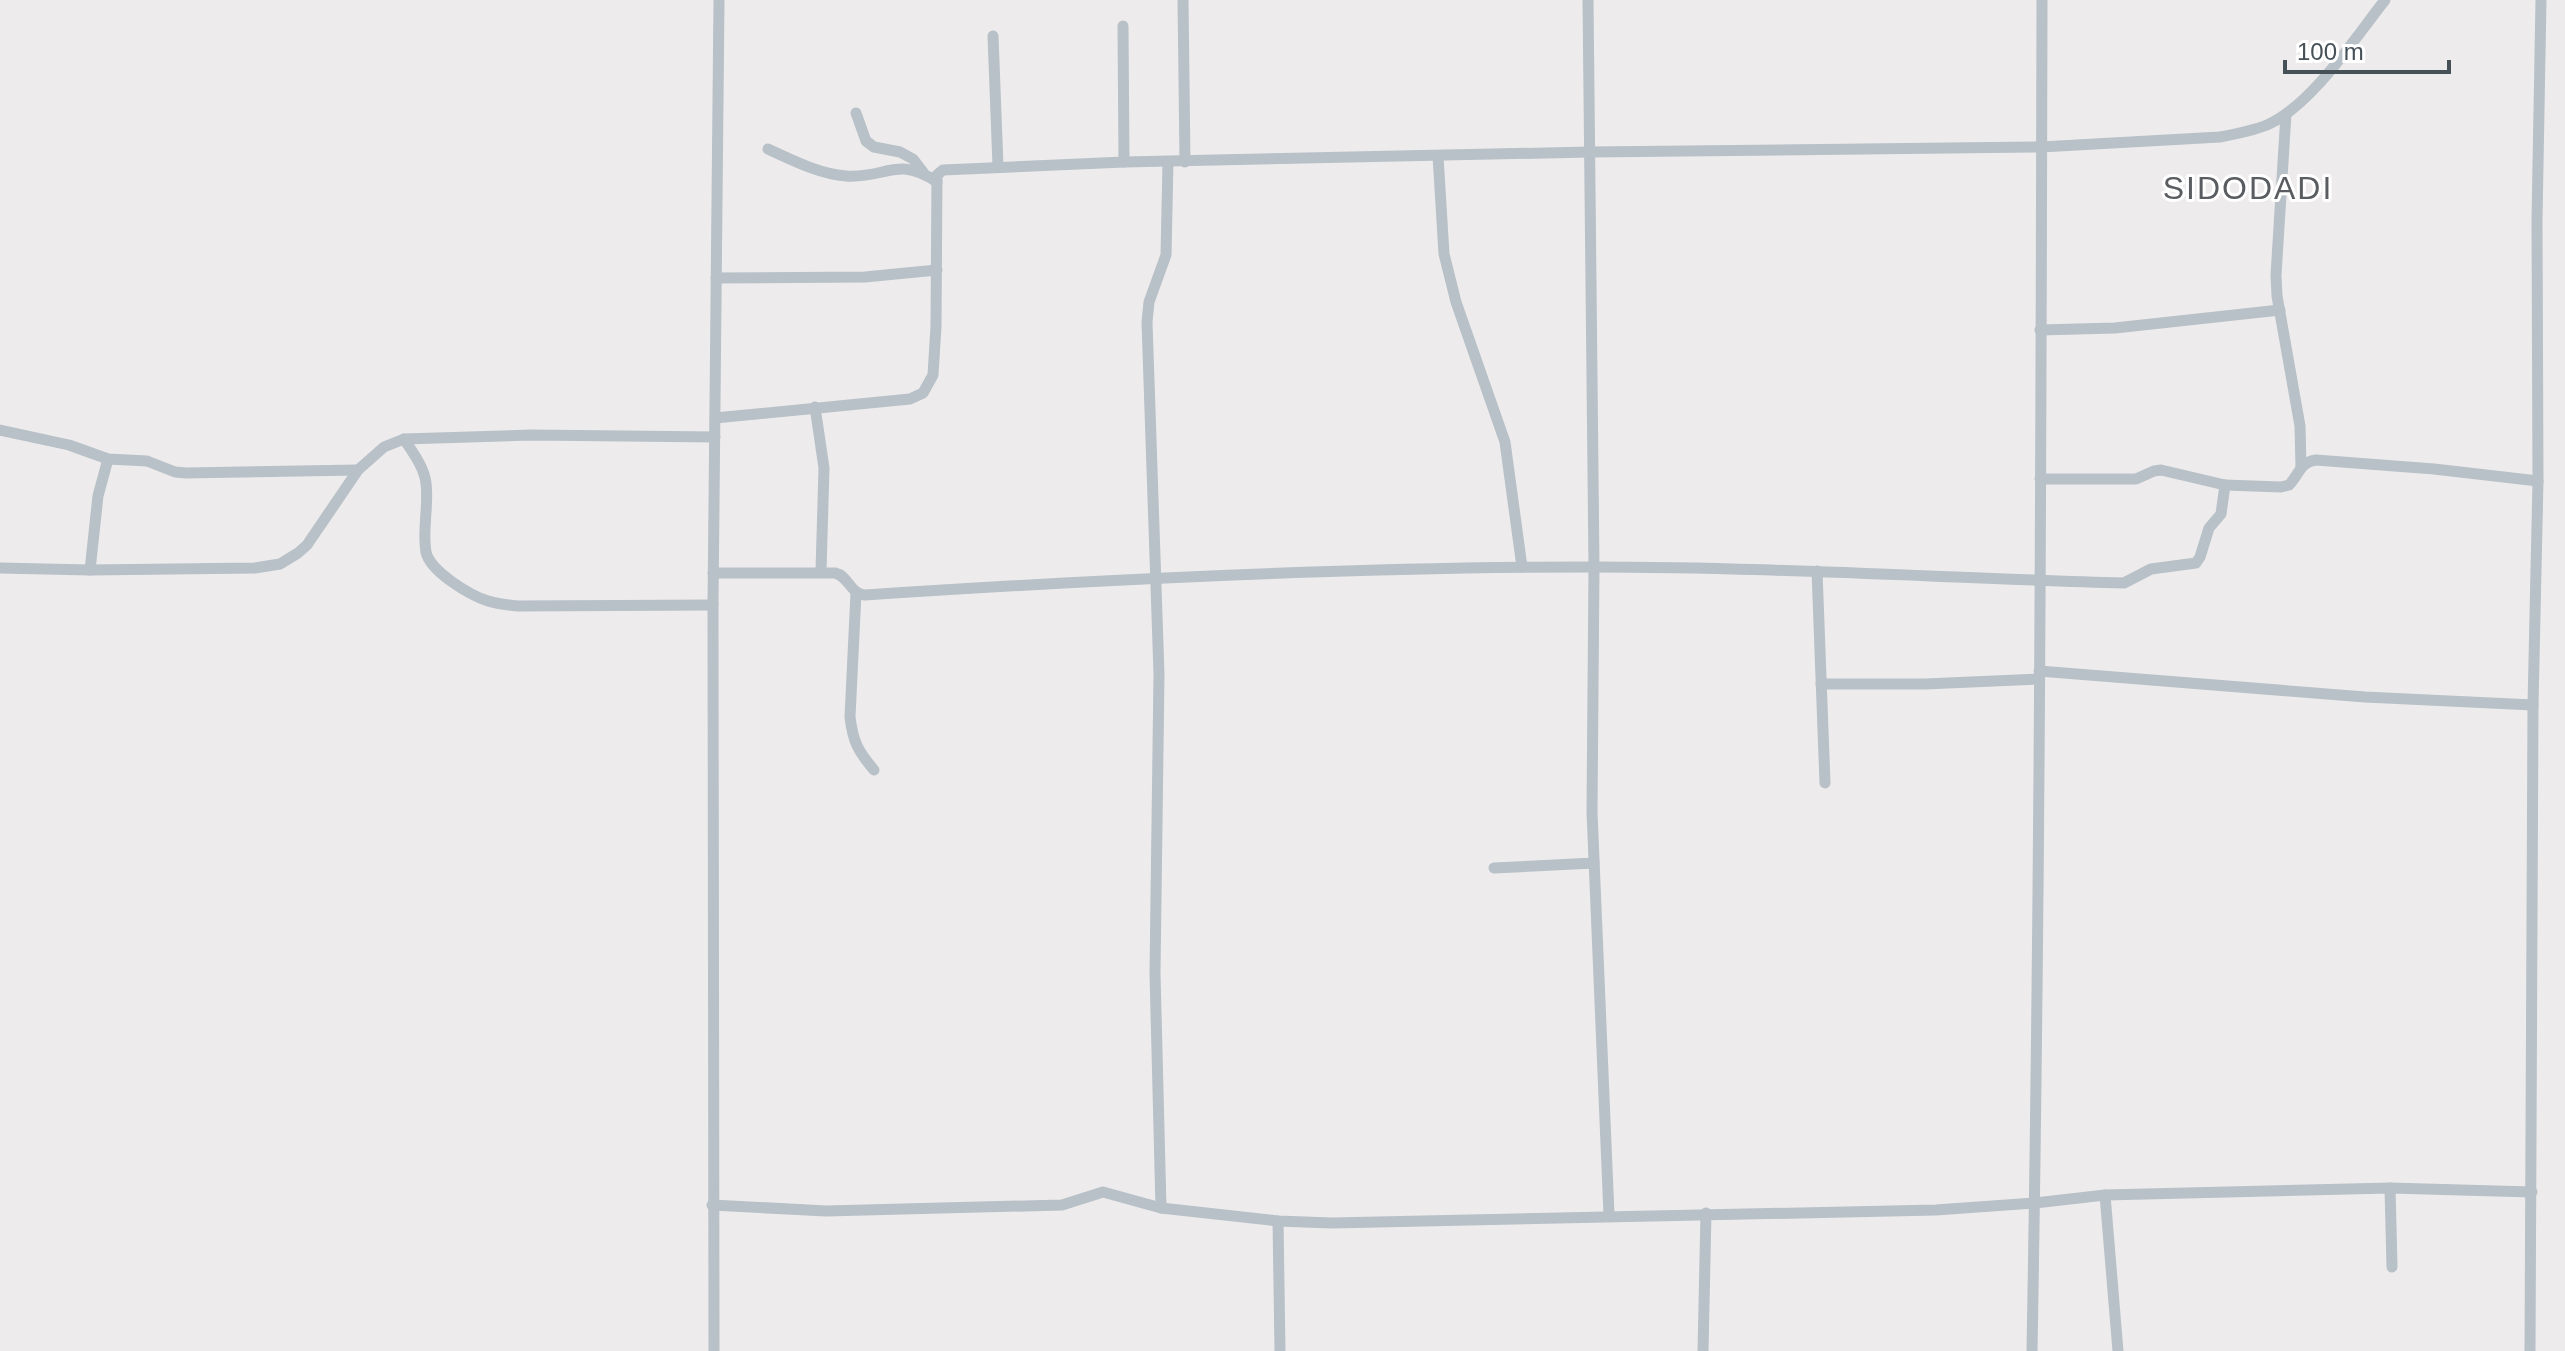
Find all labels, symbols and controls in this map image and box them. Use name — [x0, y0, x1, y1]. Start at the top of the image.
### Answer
scale bar — [2285, 24, 2449, 74]
text: 100 m — [2297, 38, 2364, 65]
district label: SIDODADI — [2163, 170, 2333, 206]

